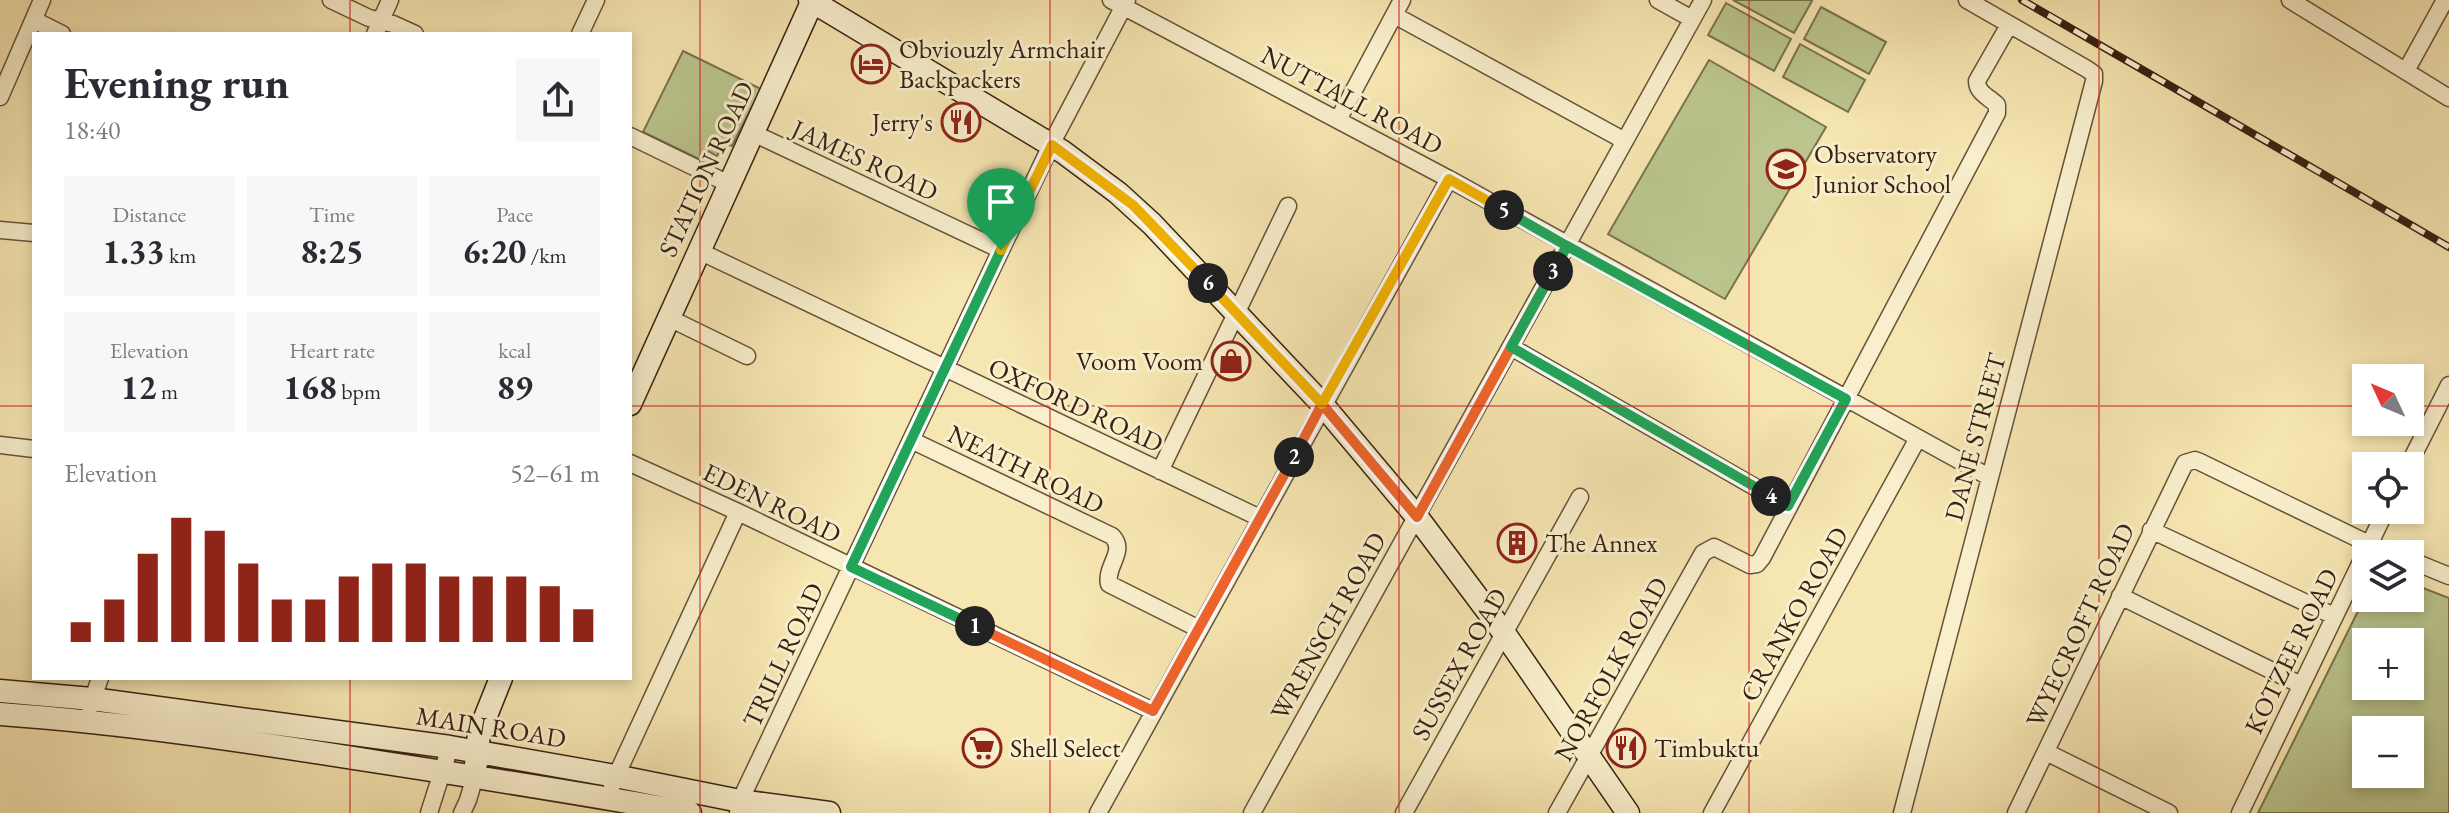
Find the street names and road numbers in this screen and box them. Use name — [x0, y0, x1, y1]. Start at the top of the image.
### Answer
street label: NUTTALL ROAD — [1255, 38, 1449, 162]
street label: STATION ROAD — [650, 76, 762, 262]
street label: JAMES ROAD — [785, 110, 944, 209]
street label: DANE STREET — [1936, 349, 2014, 525]
street label: OXFORD ROAD — [983, 350, 1169, 460]
street label: NEATH ROAD — [942, 417, 1110, 521]
street label: EDEN ROAD — [697, 455, 847, 551]
street label: WYECROFT ROAD — [2018, 517, 2142, 733]
street label: CRANKO ROAD — [1732, 521, 1856, 707]
street label: WRENSCH ROAD — [1262, 526, 1394, 726]
street label: KOTZEE ROAD — [2236, 563, 2346, 739]
street label: NORFOLK ROAD — [1546, 571, 1676, 767]
street label: TRILL ROAD — [735, 577, 831, 733]
street label: SUSSEX ROAD — [1403, 582, 1515, 746]
street label: MAIN ROAD — [414, 698, 568, 756]

